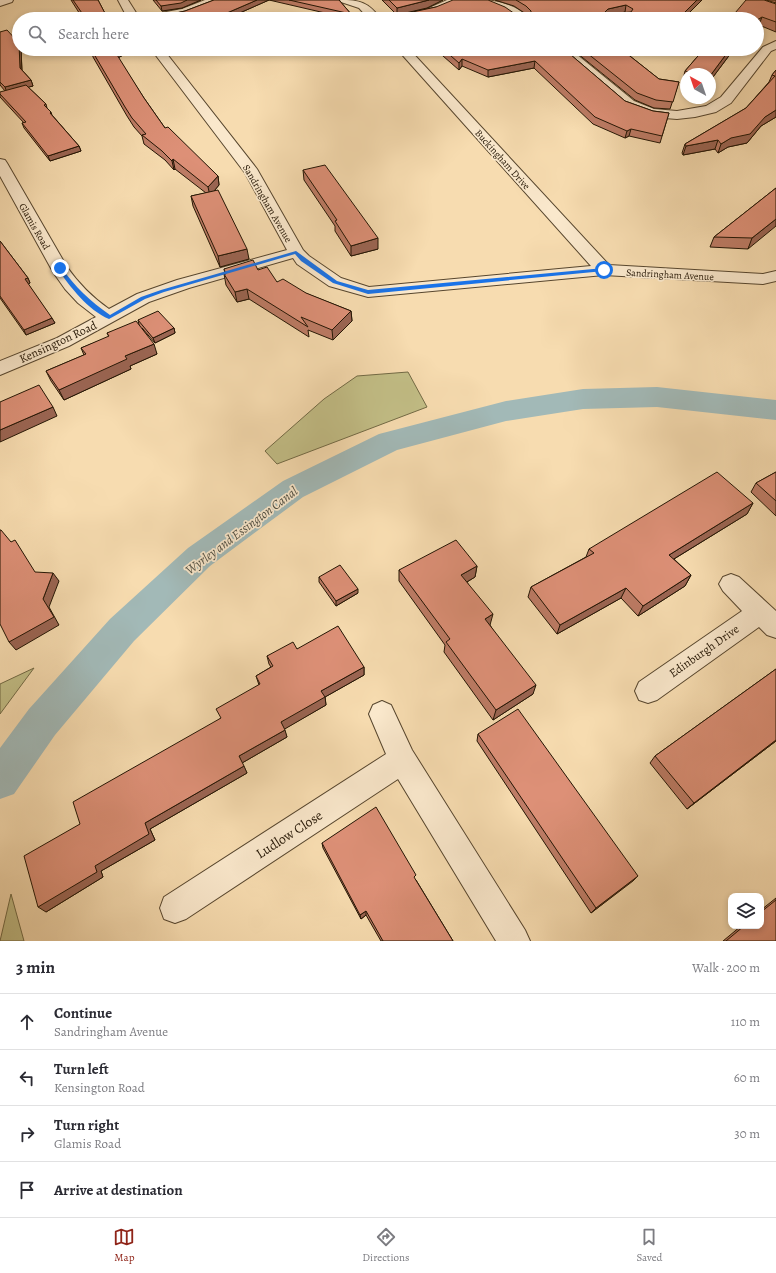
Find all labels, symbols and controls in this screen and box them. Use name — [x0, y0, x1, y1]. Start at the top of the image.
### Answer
search box — [12, 12, 764, 56]
icon: search — [26, 23, 48, 45]
text: Search here — [58, 24, 129, 44]
north arrow — [680, 68, 716, 104]
street label: Buckingham Drive — [472, 127, 533, 193]
street label: Sandringham Avenue — [240, 162, 295, 245]
street label: Glamis Road — [16, 201, 53, 252]
route end — [51, 259, 69, 277]
route start — [595, 261, 613, 279]
street label: Sandringham Avenue — [626, 266, 715, 283]
street label: Kensington Road — [17, 317, 100, 367]
water label: Wyrley and Essington Canal — [182, 482, 302, 578]
street label: Edinburgh Drive — [666, 621, 742, 681]
street label: Ludlow Close — [252, 806, 326, 863]
map controls — [728, 893, 764, 929]
button: layers — [728, 893, 764, 929]
text: 3 min — [16, 956, 55, 979]
text: Walk · 200 m — [692, 959, 760, 976]
text: Continue — [54, 1003, 112, 1023]
icon: ahead — [16, 1011, 38, 1033]
text: 110 m — [731, 1013, 760, 1030]
text: Sandringham Avenue — [54, 1023, 168, 1040]
text: Turn left — [54, 1059, 109, 1079]
icon: left — [16, 1067, 38, 1089]
text: 60 m — [734, 1069, 760, 1086]
text: Kensington Road — [54, 1079, 145, 1096]
text: Turn right — [54, 1115, 119, 1135]
icon: right — [16, 1123, 38, 1145]
text: 30 m — [734, 1125, 760, 1142]
text: Glamis Road — [54, 1135, 121, 1152]
icon: arrive — [16, 1179, 38, 1201]
text: Arrive at destination — [54, 1180, 183, 1200]
tab: Map — [113, 1226, 135, 1265]
tab: Directions — [362, 1226, 410, 1265]
tab: Saved — [636, 1226, 663, 1265]

